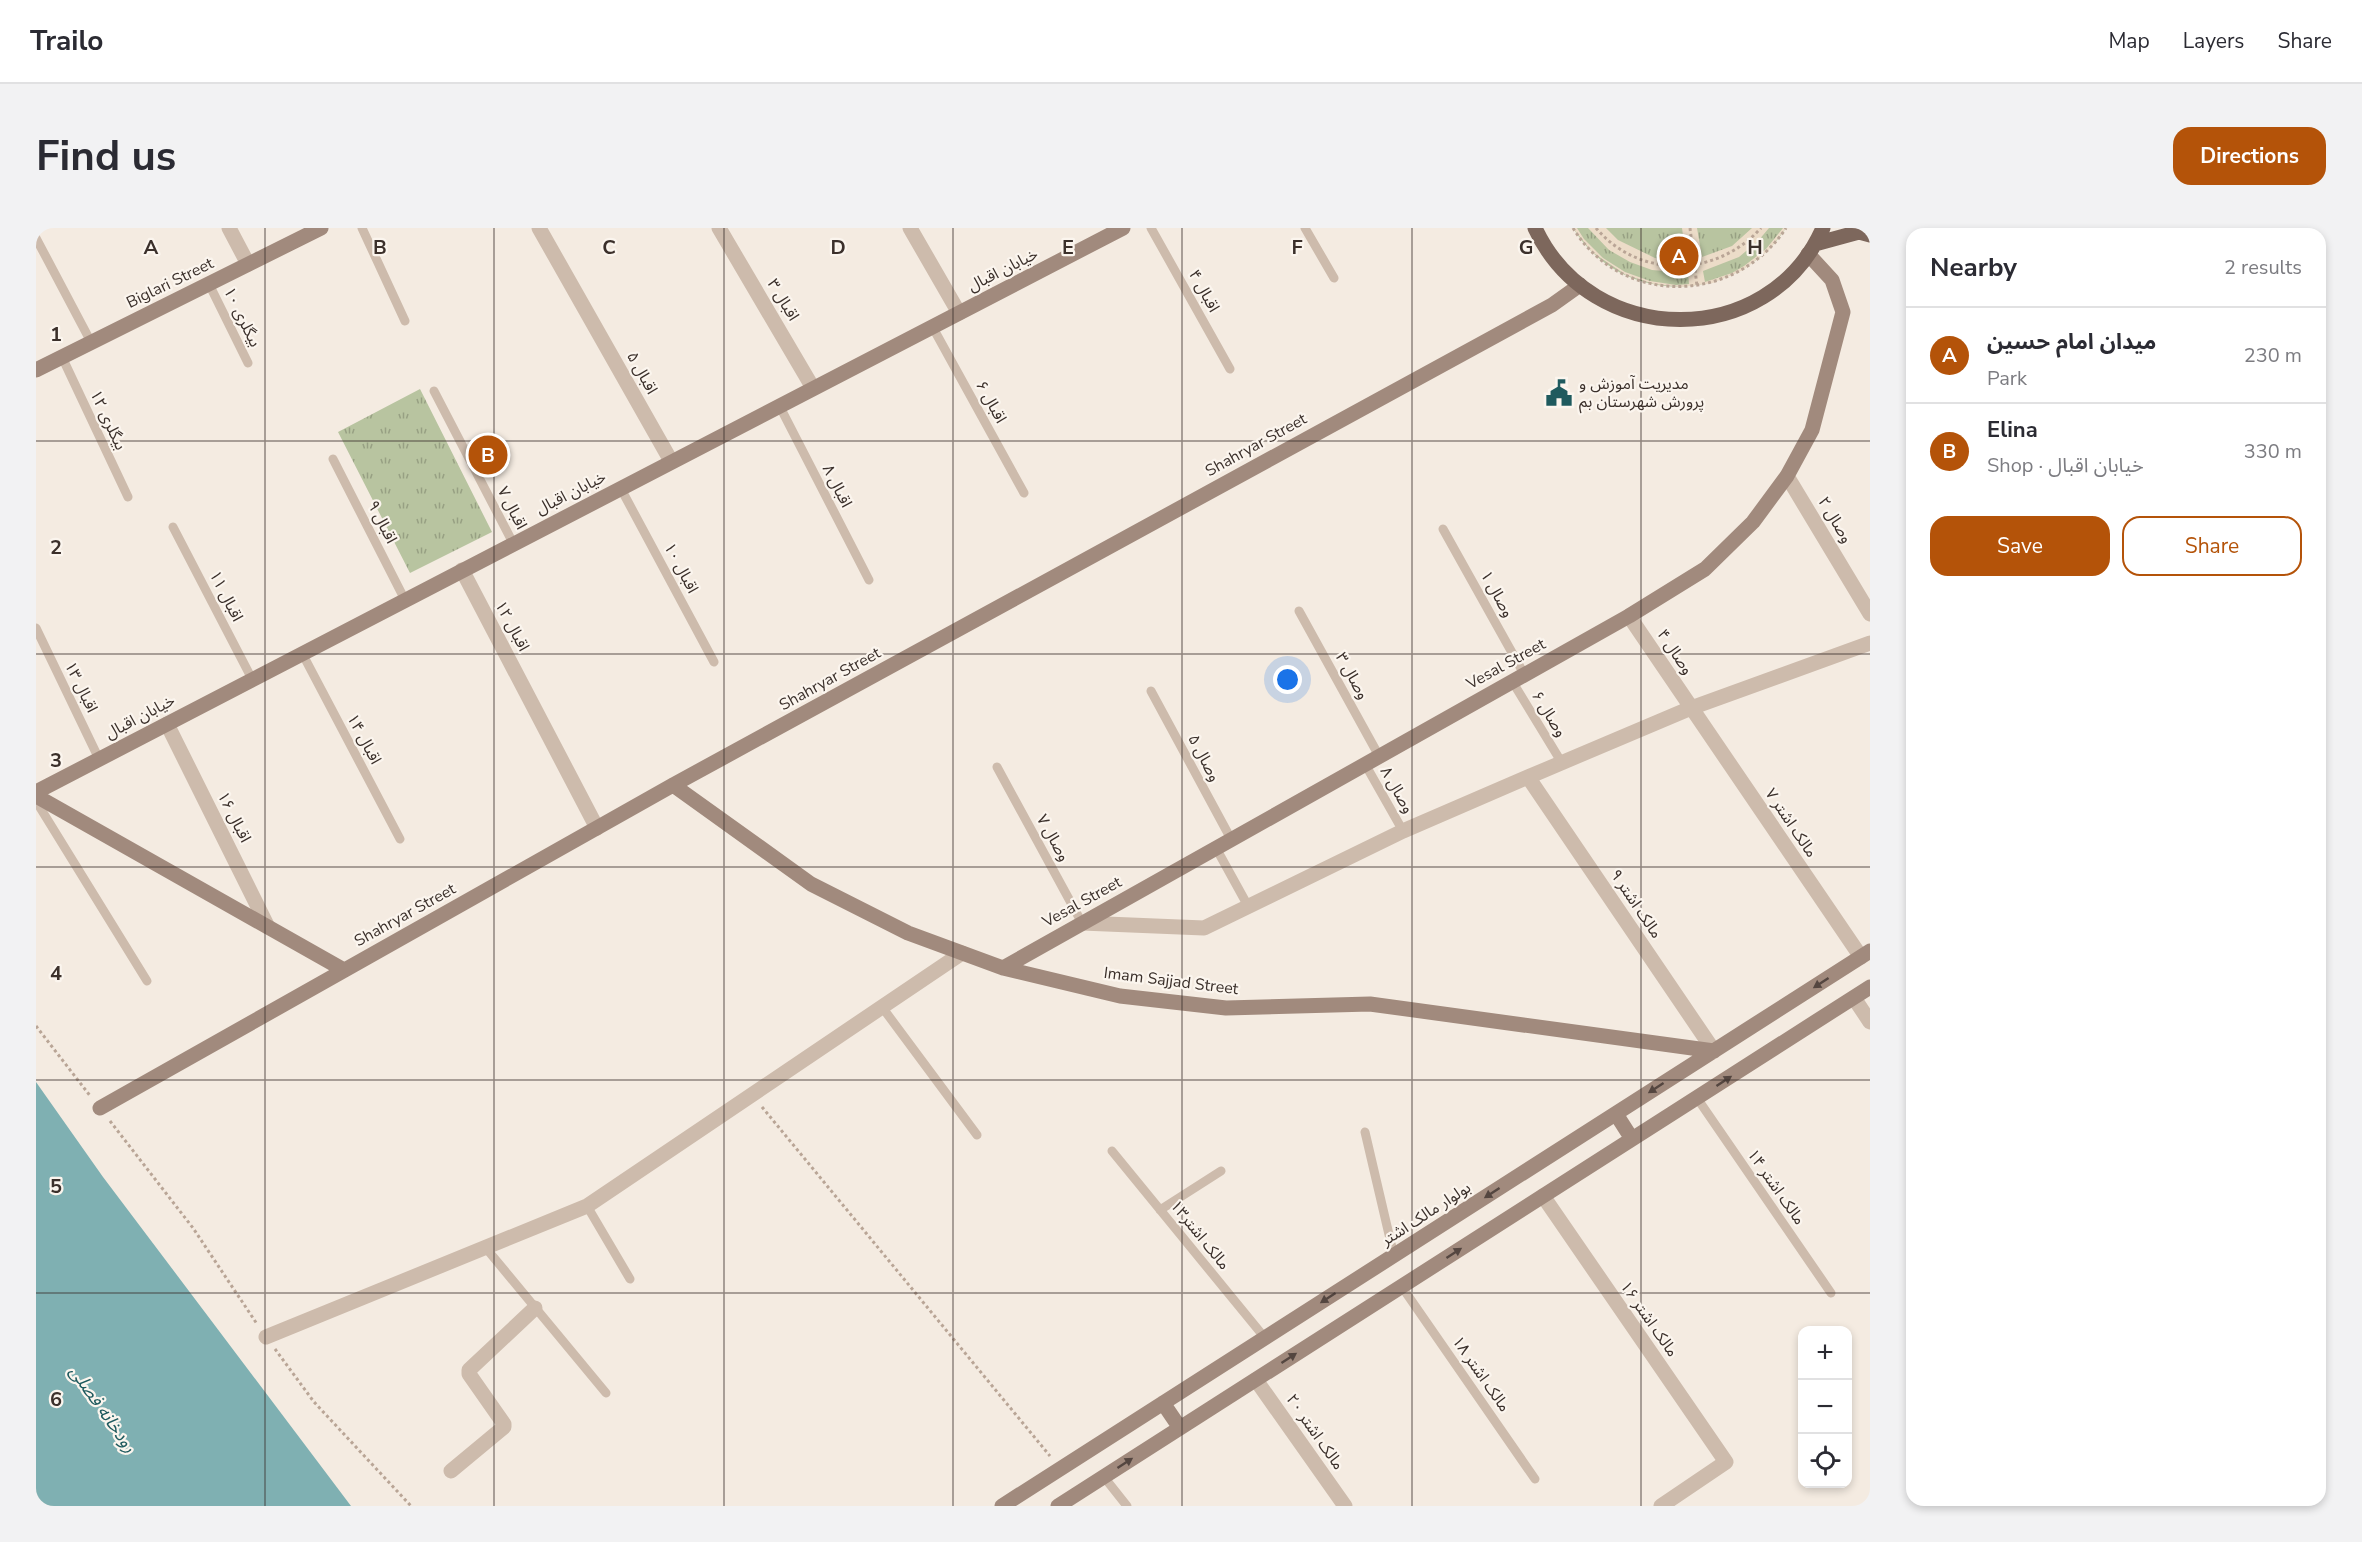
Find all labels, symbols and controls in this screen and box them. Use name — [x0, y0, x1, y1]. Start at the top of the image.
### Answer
text: Trailo — [30, 22, 103, 60]
text: Map — [2108, 27, 2150, 55]
text: Layers — [2183, 27, 2244, 55]
text: Share — [2277, 27, 2332, 55]
button: Directions — [2173, 127, 2326, 185]
text: Find us — [36, 128, 176, 185]
text: A — [144, 234, 159, 261]
text: B — [373, 234, 387, 261]
text: C — [602, 234, 616, 261]
text: D — [830, 234, 846, 261]
text: E — [1062, 234, 1074, 261]
text: F — [1291, 234, 1303, 261]
text: G — [1519, 234, 1533, 261]
pin: A — [1660, 234, 1698, 279]
text: H — [1747, 234, 1763, 261]
street label: خیابان اقبال — [964, 243, 1042, 297]
text: Nearby — [1930, 250, 2017, 285]
street label: Biglari Street — [123, 252, 218, 314]
text: 2 results — [2224, 254, 2302, 281]
street label: اقبال ۴ — [1183, 266, 1225, 316]
street label: اقبال ۳ — [762, 275, 804, 325]
street label: بیگلری ۱۰ — [218, 283, 266, 351]
text: 1 — [50, 321, 62, 348]
text: میدان امام حسین — [1987, 327, 2156, 357]
text: A — [1942, 342, 1957, 369]
text: 230 m — [2244, 342, 2302, 369]
street label: اقبال ۵ — [621, 348, 663, 398]
text: Park — [1987, 365, 2027, 392]
place label: مدیریت آموزش و پرورش شهرستان بم — [1579, 373, 1704, 414]
street label: اقبال ۶ — [970, 377, 1012, 427]
public building icon: مدیریت آموزش و پرورش شهرستان بم — [1544, 378, 1574, 408]
street label: بیگلری ۱۲ — [84, 386, 132, 454]
street label: Shahryar Street — [1201, 408, 1311, 482]
text: Elina — [1987, 415, 2038, 445]
pin: B — [468, 432, 508, 478]
text: B — [1943, 438, 1956, 465]
text: 330 m — [2244, 438, 2302, 465]
text: Shop · خیابان اقبال — [1987, 452, 2144, 479]
street label: اقبال ۸ — [817, 461, 857, 511]
street label: خیابان اقبال — [532, 466, 610, 520]
street label: اقبال ۷ — [492, 483, 532, 533]
street label: وصال ۲ — [1813, 493, 1857, 547]
street label: اقبال ۹ — [362, 497, 402, 547]
button: Save — [1930, 516, 2110, 576]
button: Share — [2122, 516, 2302, 576]
text: 2 — [50, 534, 62, 561]
street label: اقبال ۱۰ — [658, 539, 704, 597]
street label: اقبال ۱۱ — [204, 567, 248, 625]
street label: وصال ۱ — [1475, 567, 1519, 621]
street label: اقبال ۱۲ — [489, 597, 535, 655]
street label: وصال ۴ — [1652, 625, 1698, 679]
street label: Vesal Street — [1462, 633, 1550, 695]
street label: Shahryar Street — [775, 642, 885, 716]
street label: وصال ۳ — [1330, 649, 1374, 703]
street label: اقبال ۱۳ — [59, 658, 103, 716]
your location — [1273, 665, 1302, 694]
street label: وصال ۶ — [1526, 687, 1572, 741]
street label: خیابان اقبال — [101, 689, 179, 745]
street label: اقبال ۱۴ — [341, 710, 387, 768]
street label: وصال ۵ — [1182, 730, 1226, 786]
text: 3 — [50, 747, 62, 774]
street label: وصال ۸ — [1375, 763, 1419, 817]
street label: مالک اشتر ۷ — [1760, 784, 1822, 862]
street label: اقبال ۱۶ — [212, 788, 256, 846]
street label: وصال ۷ — [1031, 811, 1075, 865]
street label: مالک اشتر ۹ — [1605, 865, 1667, 943]
street label: Vesal Street — [1038, 871, 1126, 933]
street label: Shahryar Street — [350, 878, 460, 952]
text: 4 — [50, 960, 62, 987]
street label: Imam Sajjad Street — [1102, 962, 1240, 1000]
one-way arrow — [1813, 977, 1829, 988]
one-way arrow — [1716, 1075, 1732, 1086]
one-way arrow — [1649, 1082, 1665, 1094]
street label: مالک اشتر ۱۴ — [1742, 1145, 1810, 1229]
text: 5 — [50, 1173, 62, 1200]
street label: بولوار مالک اشتر — [1376, 1177, 1475, 1252]
one-way arrow — [1484, 1187, 1500, 1198]
street label: مالک اشتر۱۳ — [1165, 1195, 1235, 1275]
one-way arrow — [1445, 1248, 1462, 1259]
street label: مالک اشتر ۱۶ — [1615, 1277, 1683, 1361]
one-way arrow — [1320, 1292, 1336, 1303]
map controls — [1798, 1326, 1852, 1488]
button: + — [1798, 1326, 1852, 1380]
street label: مالک اشتر ۱۸ — [1447, 1332, 1515, 1416]
one-way arrow — [1281, 1353, 1297, 1364]
water label: رودخانه فصلی — [64, 1361, 142, 1458]
button: − — [1798, 1380, 1852, 1434]
text: 6 — [50, 1386, 62, 1413]
street label: مالک اشتر ۲۰ — [1281, 1390, 1349, 1474]
button: locate — [1798, 1434, 1852, 1488]
one-way arrow — [1117, 1458, 1133, 1469]

